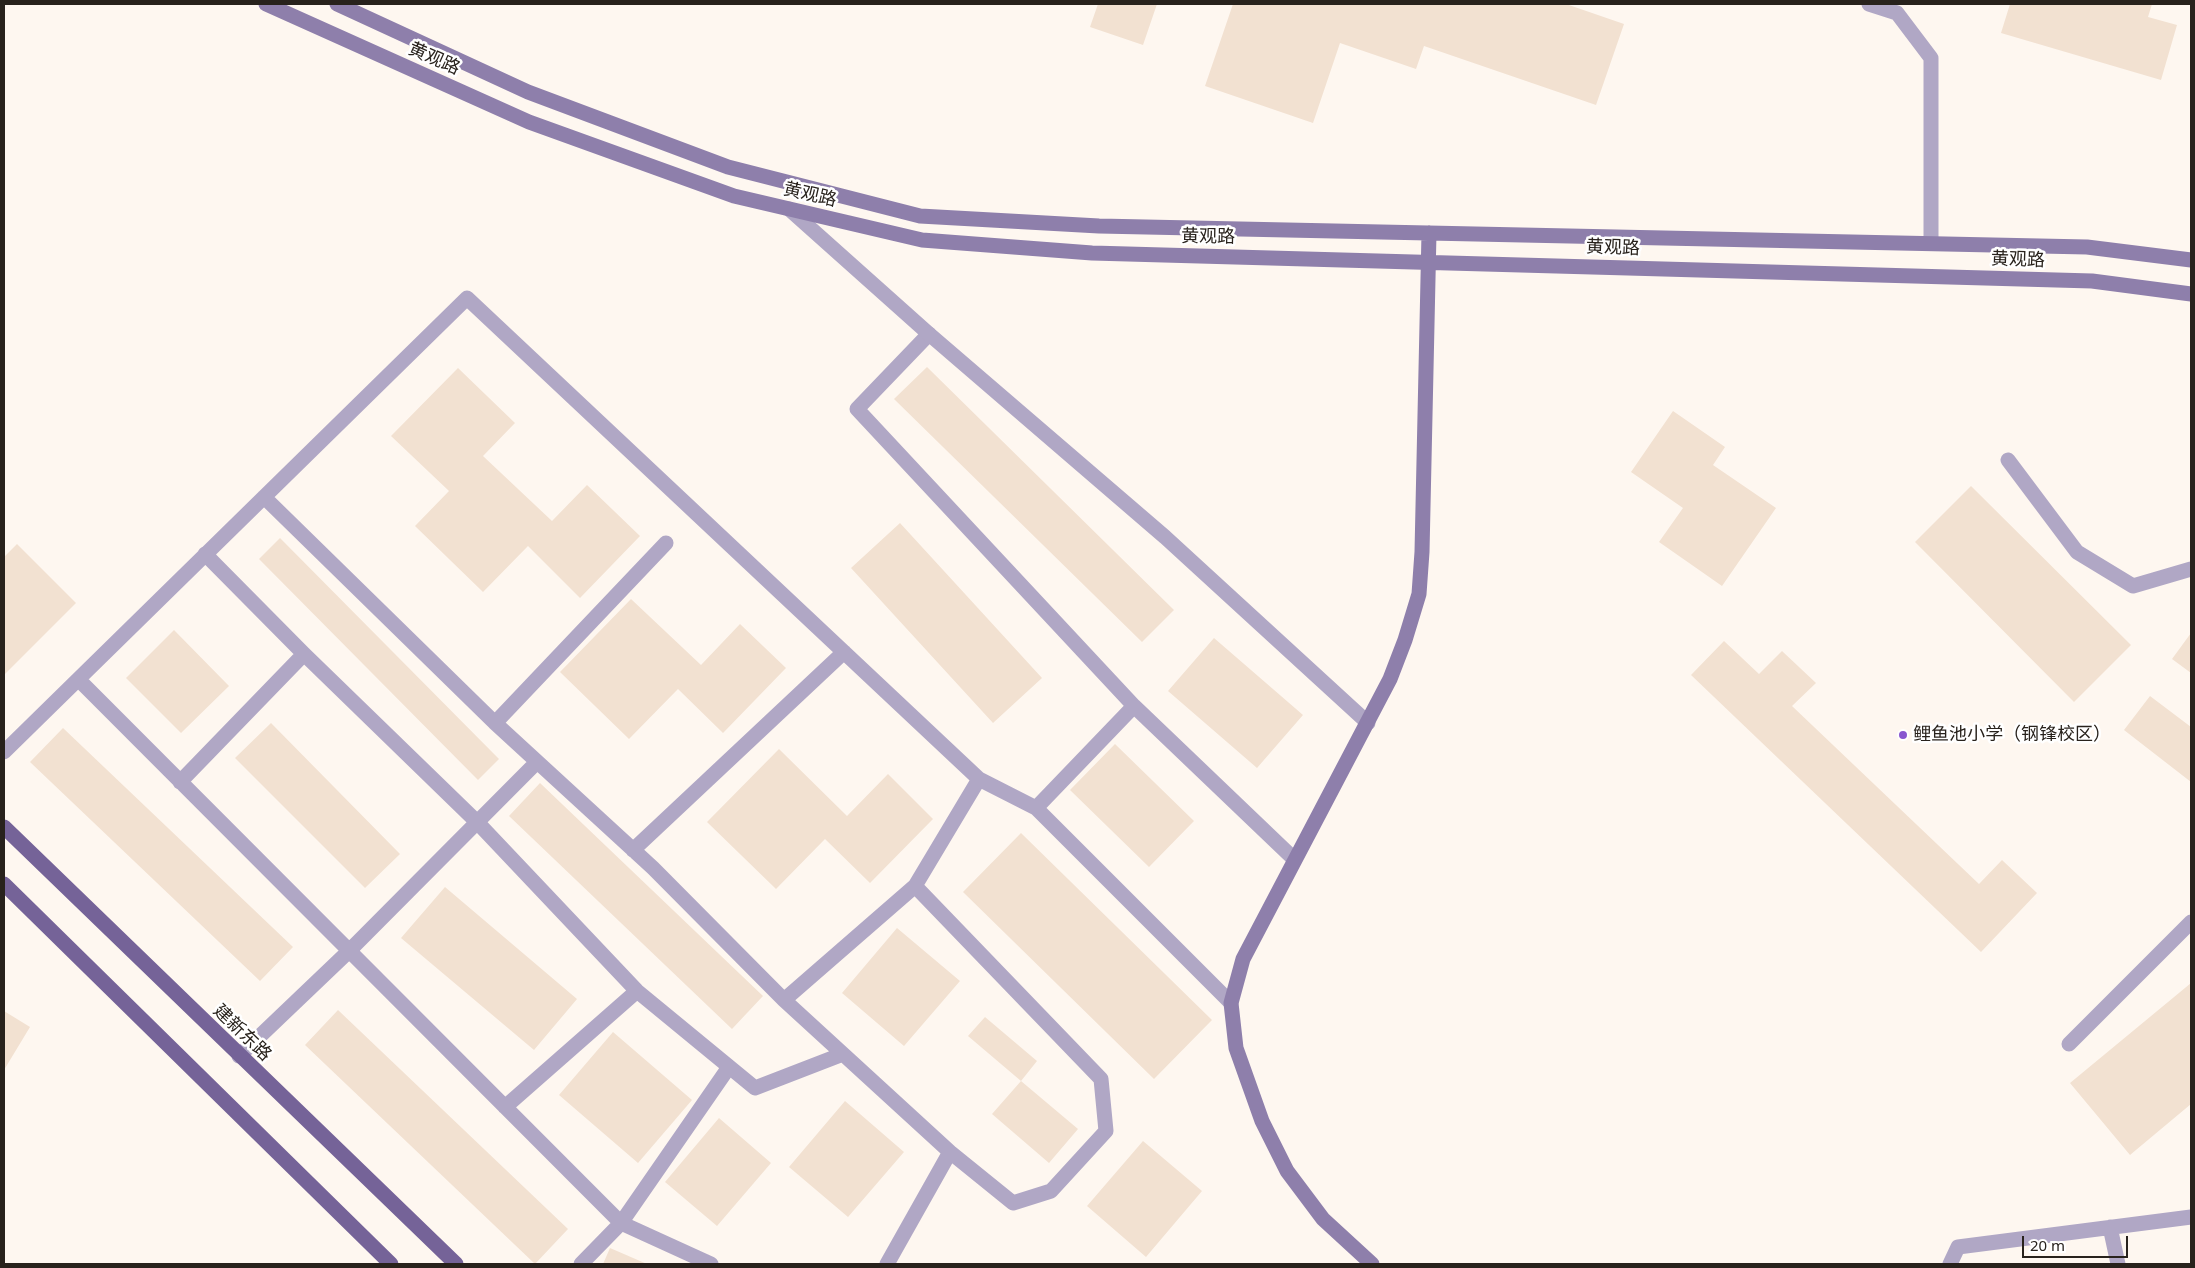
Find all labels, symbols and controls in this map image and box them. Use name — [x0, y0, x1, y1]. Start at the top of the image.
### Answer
street label: 黄观路 — [405, 38, 463, 80]
street label: 黄观路 — [781, 178, 839, 212]
street label: 黄观路 — [1181, 226, 1235, 248]
street label: 黄观路 — [1586, 236, 1640, 260]
street label: 黄观路 — [1991, 248, 2045, 272]
place label: 鲤鱼池小学（钢锋校区） — [1913, 724, 2111, 746]
marker: 鲤鱼池小学（钢锋校区） — [1897, 729, 1909, 741]
street label: 建新东路 — [209, 1000, 275, 1066]
scale bar — [2025, 1226, 2131, 1258]
text: 20 m — [2030, 1235, 2065, 1255]

